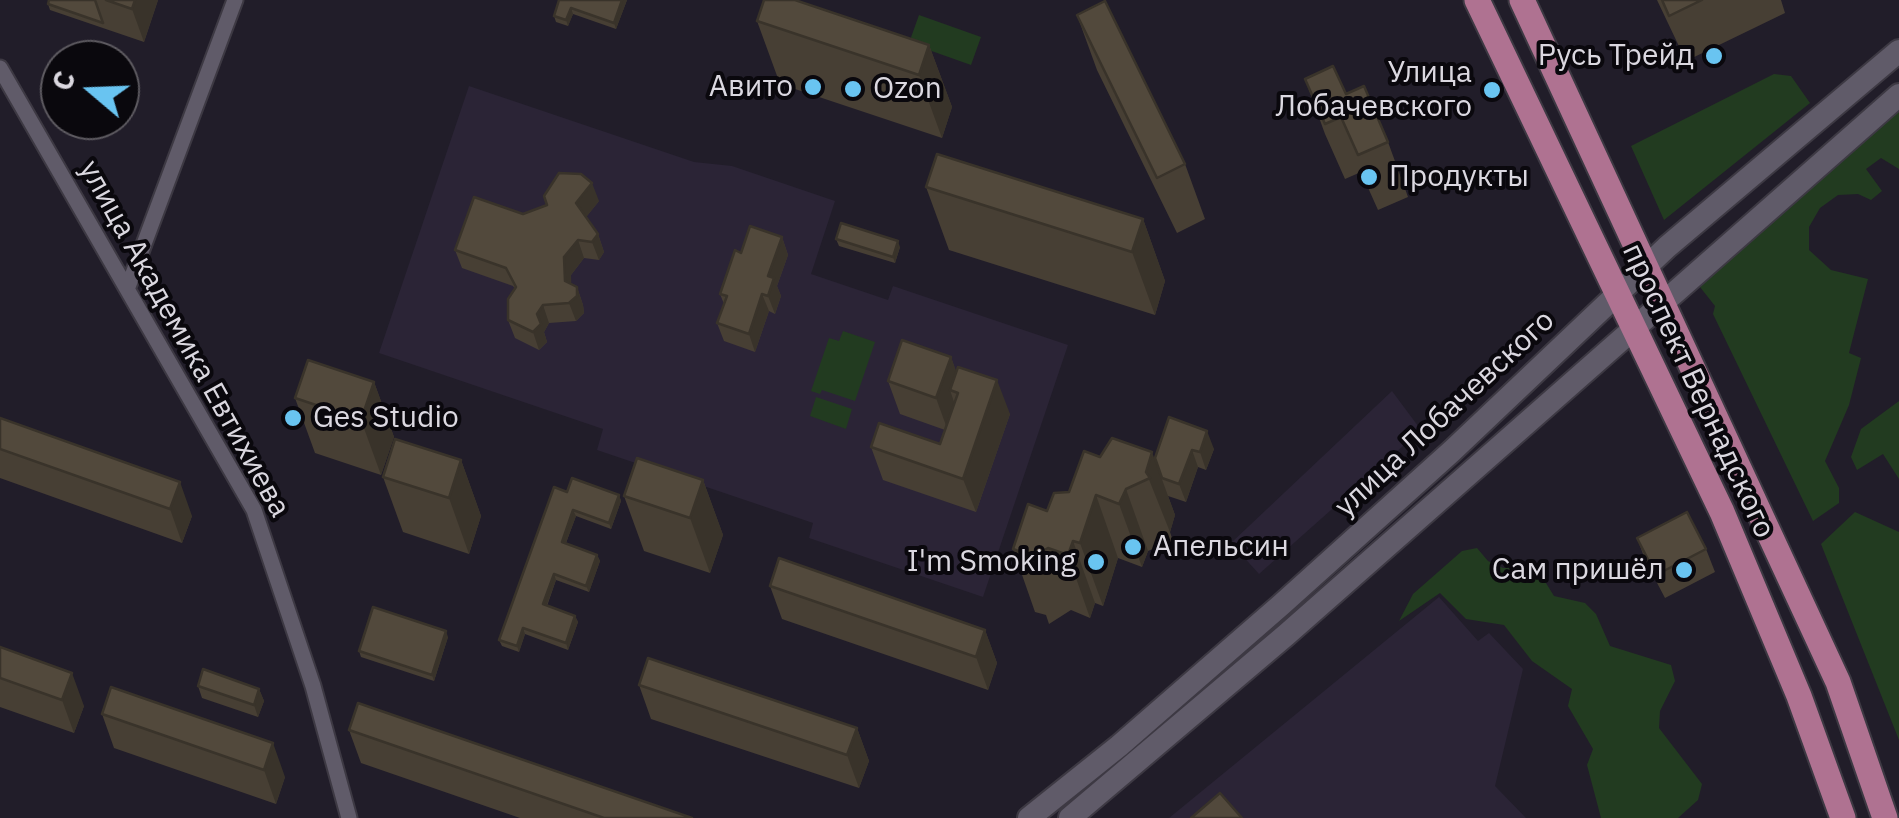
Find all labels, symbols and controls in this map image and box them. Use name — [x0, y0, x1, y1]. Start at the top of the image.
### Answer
place label: Русь Трейд — [1538, 38, 1694, 74]
north arrow — [40, 40, 140, 140]
marker: Русь Трейд — [1703, 45, 1725, 67]
place label: Улица Лобачевского — [1275, 55, 1472, 126]
text: С — [43, 66, 84, 95]
place label: Авито — [709, 69, 793, 105]
place label: Ozon — [873, 71, 942, 107]
marker: Авито — [802, 76, 824, 98]
marker: Ozon — [842, 78, 864, 100]
marker: Улица Лобачевского — [1481, 79, 1503, 101]
street label: улица Академика Евтихиева — [71, 154, 297, 524]
place label: Продукты — [1389, 159, 1529, 195]
marker: Продукты — [1358, 166, 1380, 188]
street label: проспект Вернадского — [1614, 238, 1782, 544]
street label: улица Лобачевского — [1328, 303, 1562, 525]
place label: Ges Studio — [313, 400, 459, 436]
marker: Ges Studio — [282, 407, 304, 429]
place label: Апельсин — [1153, 529, 1289, 565]
marker: Апельсин — [1122, 536, 1144, 558]
place label: I'm Smoking — [907, 544, 1076, 580]
marker: I'm Smoking — [1085, 551, 1107, 573]
place label: Сам пришёл — [1492, 552, 1664, 588]
marker: Сам пришёл — [1673, 559, 1695, 581]

